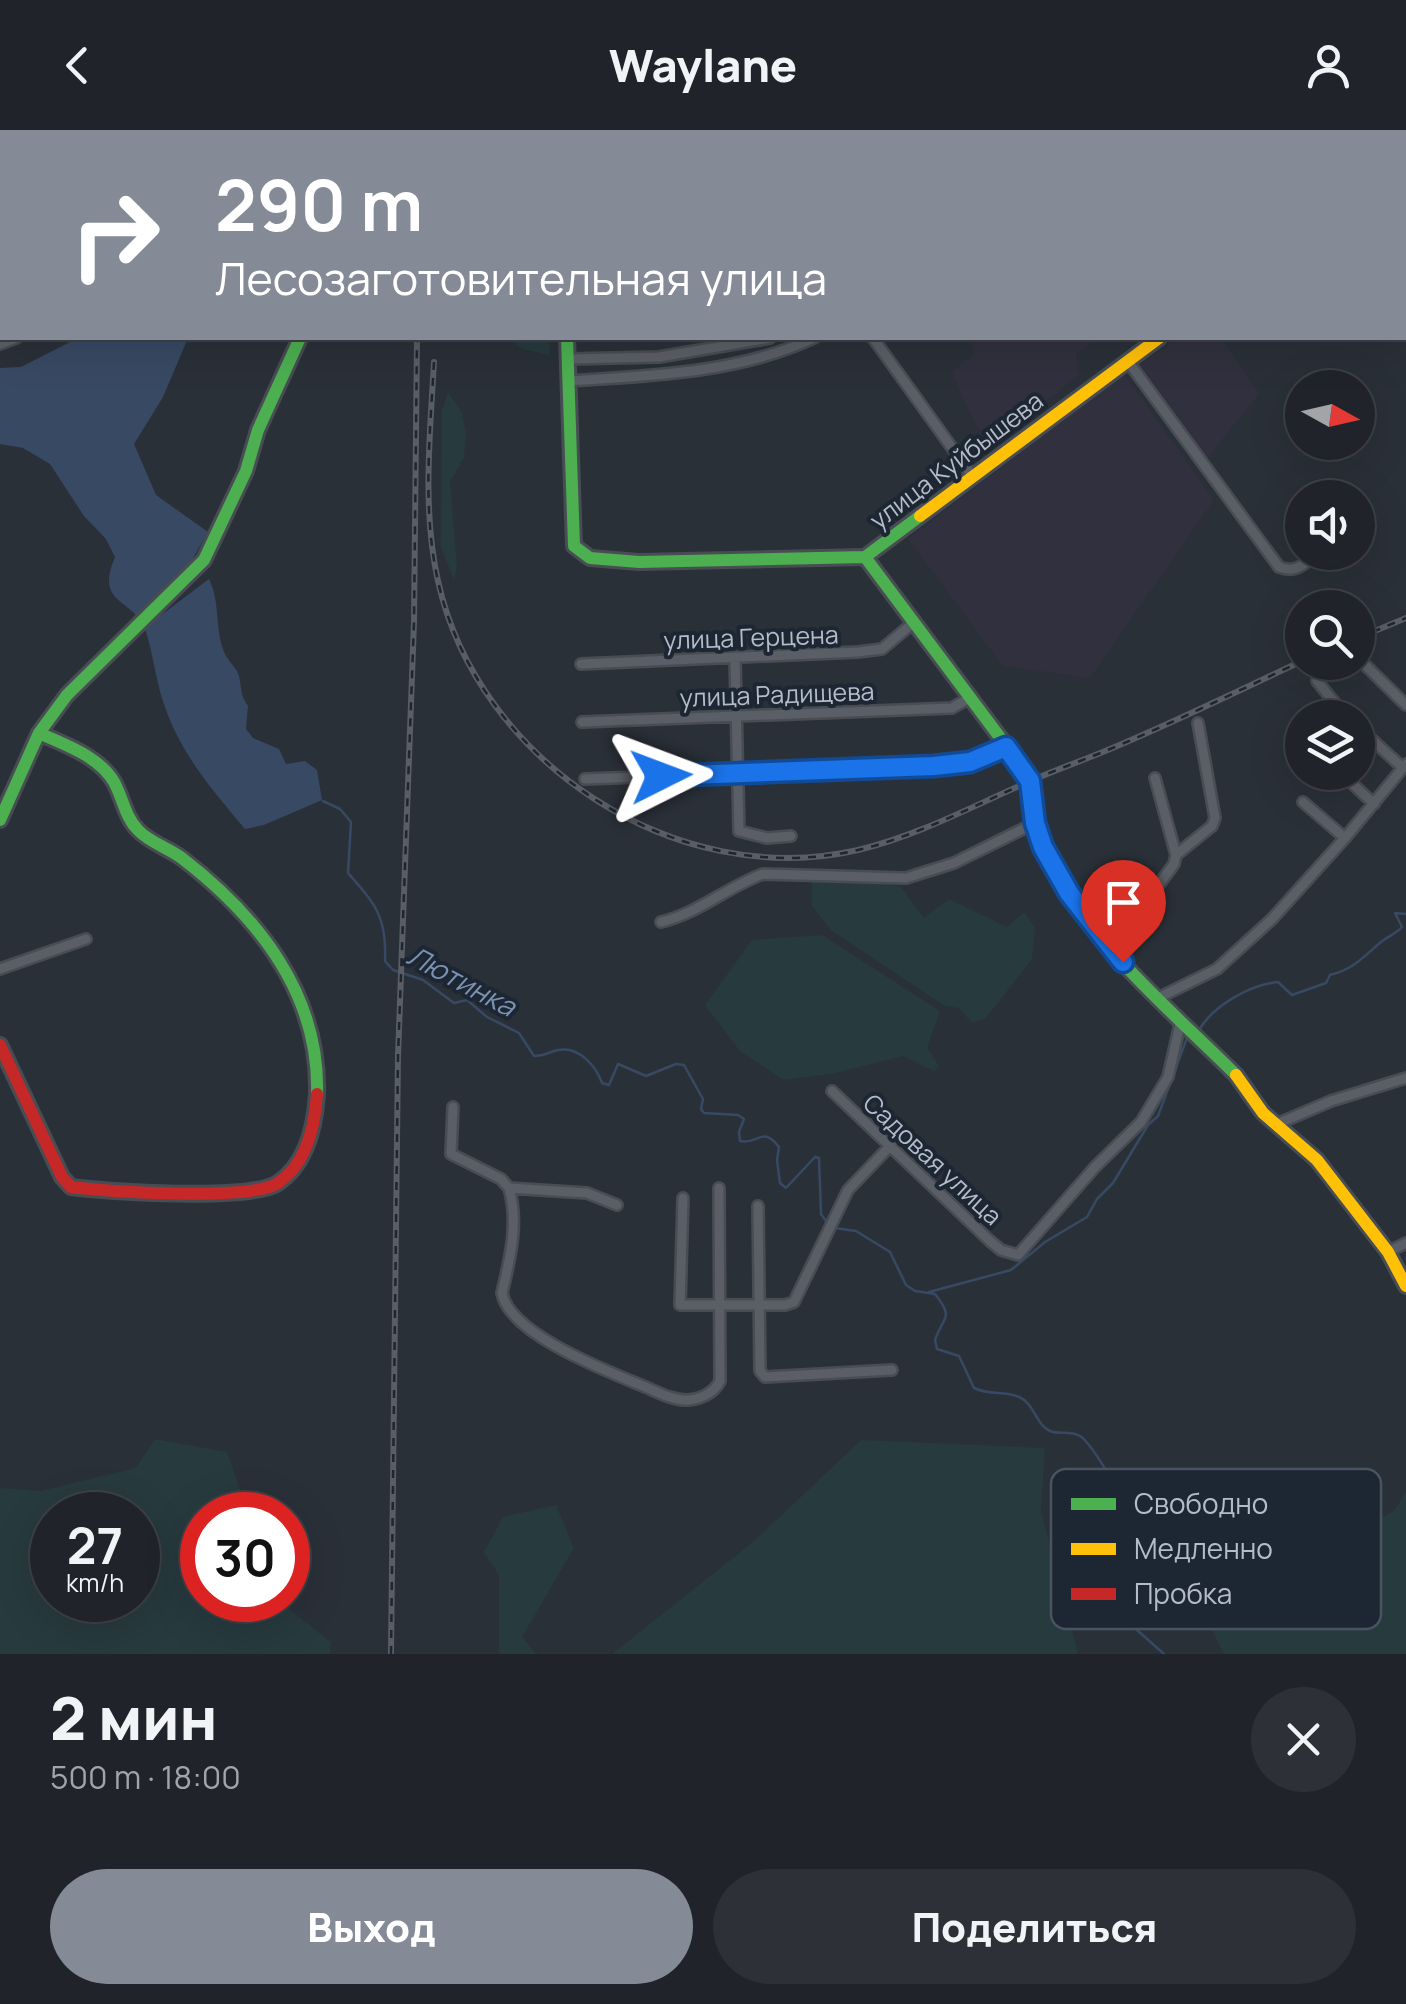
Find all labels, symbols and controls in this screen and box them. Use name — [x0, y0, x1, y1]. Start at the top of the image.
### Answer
text: Waylane — [609, 34, 797, 96]
icon: back — [50, 38, 105, 93]
icon: person — [1301, 38, 1356, 93]
text: 290 m — [215, 156, 423, 252]
icon: right — [50, 170, 180, 300]
text: Лесозаготовительная улица — [215, 247, 827, 309]
north arrow — [1285, 370, 1375, 460]
map controls — [1285, 370, 1375, 790]
street label: улица Куйбышева — [862, 383, 1050, 537]
button: sound — [1285, 480, 1375, 570]
button: search — [1285, 590, 1375, 680]
street label: улица Герцена — [663, 616, 839, 658]
street label: улица Радищева — [679, 673, 875, 715]
button: layers — [1285, 700, 1375, 790]
position arrow — [609, 724, 713, 828]
pin — [1081, 860, 1166, 963]
icon: arrive — [1096, 875, 1151, 930]
water label: Лютинка — [401, 936, 524, 1025]
street label: Садовая улица — [856, 1085, 1010, 1233]
legend — [1051, 1469, 1381, 1629]
text: Свободно — [1134, 1484, 1268, 1522]
speed limit sign: 30 — [180, 1492, 310, 1622]
text: 27 — [67, 1511, 123, 1579]
text: Медленно — [1134, 1529, 1273, 1567]
text: km/h — [66, 1565, 124, 1600]
text: Пробка — [1134, 1574, 1232, 1612]
text: 2 мин — [50, 1676, 218, 1758]
button: close — [1251, 1687, 1356, 1792]
text: 500 m · 18:00 — [50, 1755, 241, 1799]
button: Выход — [50, 1869, 693, 1984]
button: Поделиться — [713, 1869, 1356, 1984]

